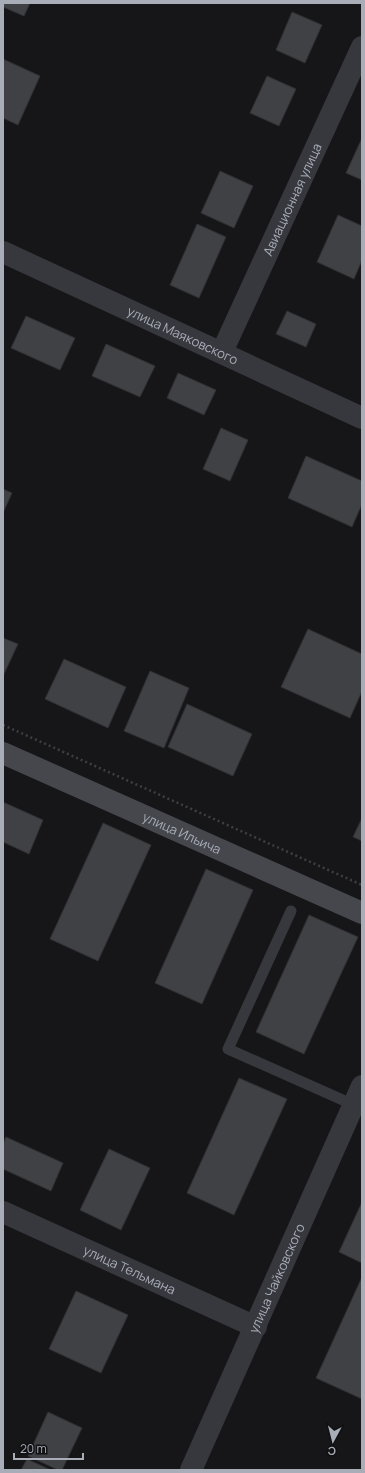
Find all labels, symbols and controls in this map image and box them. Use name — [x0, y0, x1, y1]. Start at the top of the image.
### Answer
street label: Авиационная улица — [258, 140, 326, 259]
street label: улица Маяковского — [124, 302, 241, 369]
street label: улица Ильича — [140, 807, 224, 858]
street label: улица Чайковского — [244, 1220, 309, 1336]
street label: улица Тельмана — [81, 1241, 179, 1298]
north arrow — [313, 1421, 353, 1461]
scale bar — [14, 1435, 83, 1461]
text: 20 m — [20, 1440, 47, 1457]
text: С — [327, 1443, 337, 1459]

